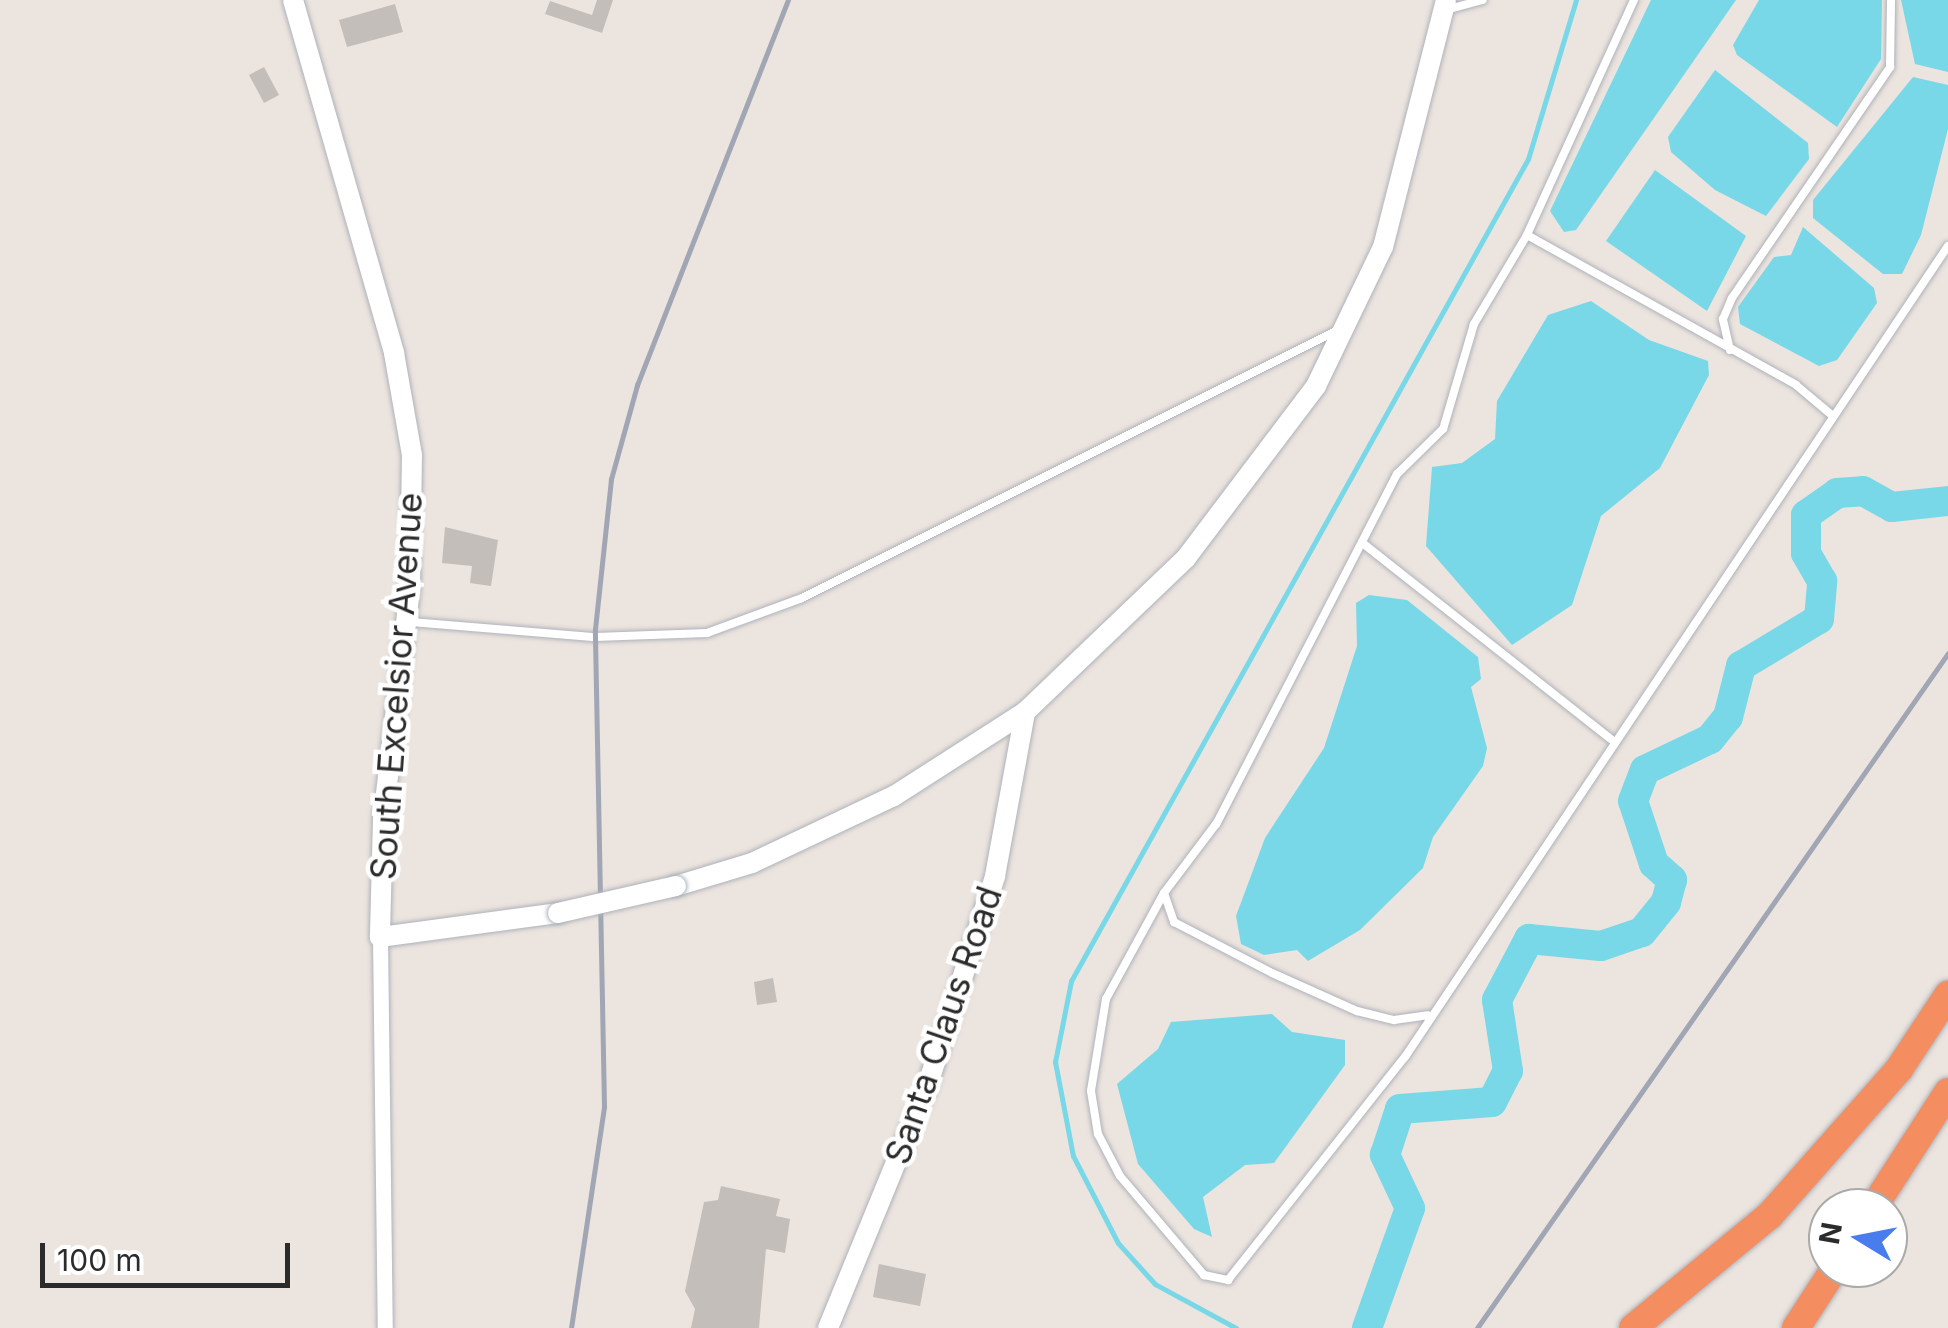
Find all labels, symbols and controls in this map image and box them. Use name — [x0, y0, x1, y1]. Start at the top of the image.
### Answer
street label: South Excelsior Avenue — [362, 491, 430, 881]
street label: Santa Claus Road — [876, 881, 1010, 1169]
north arrow — [1808, 1188, 1908, 1288]
text: N — [1812, 1220, 1849, 1247]
scale bar — [45, 1223, 295, 1285]
text: 100 m — [57, 1242, 142, 1278]

